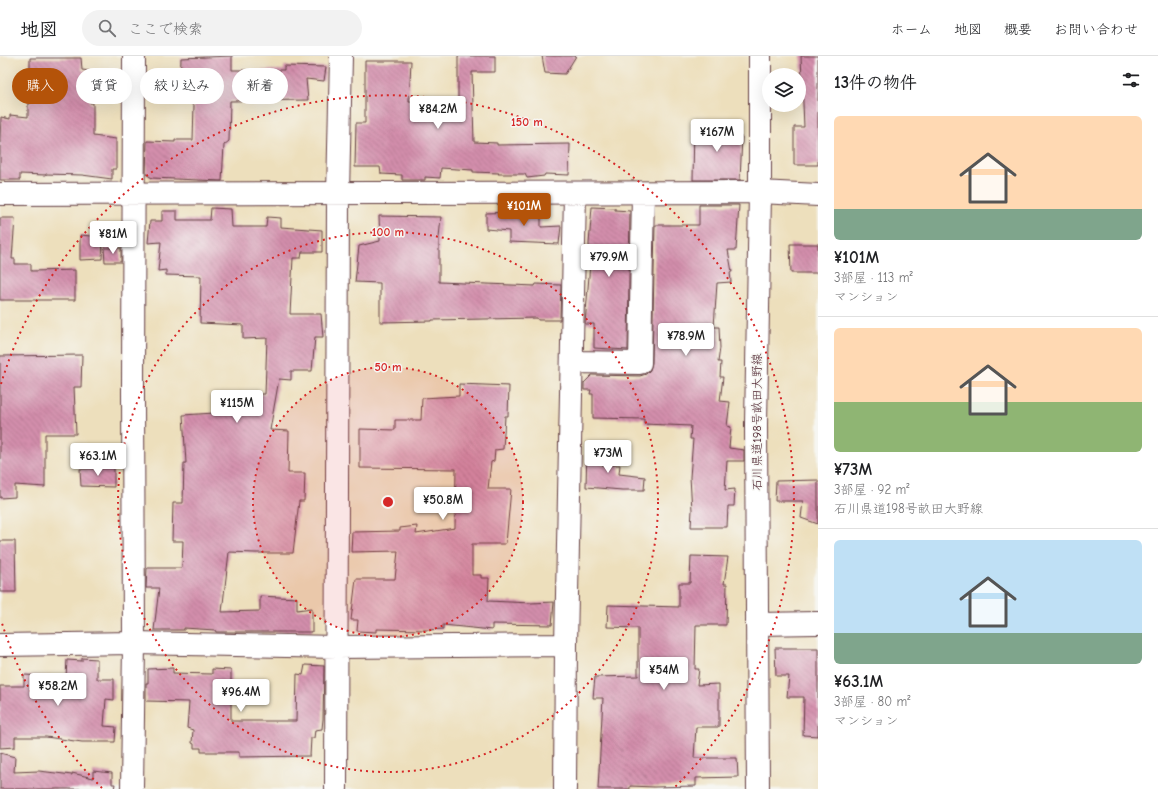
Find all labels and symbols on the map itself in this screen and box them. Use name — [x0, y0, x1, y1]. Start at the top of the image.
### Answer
pin: ¥84.2M — [405, 96, 471, 130]
text: 150 m — [511, 115, 543, 129]
pin: ¥167M — [689, 119, 745, 153]
pin: ¥101M — [496, 193, 552, 227]
pin: ¥81M — [89, 221, 137, 255]
text: 100 m — [372, 225, 404, 239]
pin: ¥79.9M — [576, 244, 642, 278]
pin: ¥78.9M — [653, 323, 719, 357]
street label: 石川県道198号畝田大野線 — [750, 353, 764, 491]
text: 50 m — [374, 360, 402, 374]
pin: ¥115M — [209, 390, 265, 424]
pin: ¥73M — [584, 440, 632, 474]
pin: ¥63.1M — [65, 443, 131, 477]
pin: ¥50.8M — [410, 487, 476, 521]
centre of rings — [381, 495, 395, 509]
pin: ¥54M — [640, 657, 688, 691]
pin: ¥58.2M — [25, 673, 91, 707]
pin: ¥96.4M — [208, 679, 274, 713]

